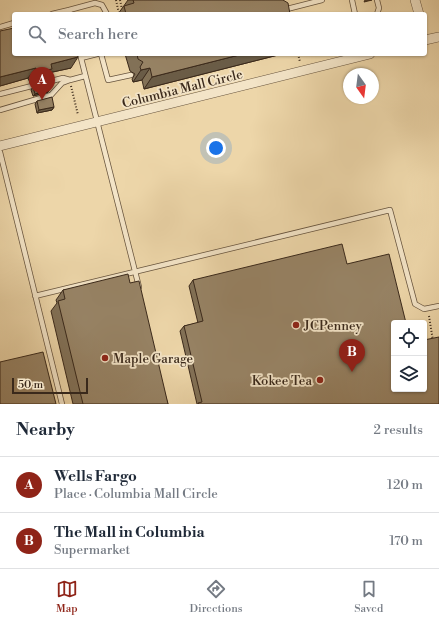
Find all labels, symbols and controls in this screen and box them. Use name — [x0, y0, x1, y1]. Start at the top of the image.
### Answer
search box — [12, 12, 427, 56]
icon: search — [26, 23, 48, 45]
text: Search here — [58, 25, 138, 44]
street label: Columbia Mall Circle — [120, 66, 245, 112]
pin: A — [29, 67, 55, 100]
north arrow — [343, 68, 379, 104]
your location — [206, 138, 226, 158]
place label: JCPenney — [303, 318, 363, 334]
marker: JCPenney — [291, 320, 301, 330]
map controls — [391, 320, 427, 392]
button: locate — [391, 320, 427, 356]
pin: B — [339, 339, 365, 372]
place label: Maple Garage — [113, 351, 194, 367]
marker: Maple Garage — [100, 353, 110, 363]
button: layers — [391, 356, 427, 392]
place label: Kokee Tea — [252, 373, 312, 389]
marker: Kokee Tea — [315, 375, 325, 385]
scale bar — [12, 376, 88, 395]
text: 50 m — [18, 378, 43, 392]
text: Nearby — [16, 419, 75, 441]
text: 2 results — [374, 422, 423, 438]
text: Wells Fargo — [54, 467, 137, 486]
text: A — [24, 477, 34, 493]
text: 120 m — [387, 477, 423, 493]
text: Place · Columbia Mall Circle — [54, 486, 218, 502]
text: The Mall in Columbia — [54, 523, 205, 542]
text: B — [24, 533, 34, 549]
text: 170 m — [389, 533, 423, 549]
text: Supermarket — [54, 542, 130, 558]
tab: Map — [56, 578, 78, 616]
tab: Directions — [190, 578, 243, 616]
tab: Saved — [354, 578, 383, 616]

